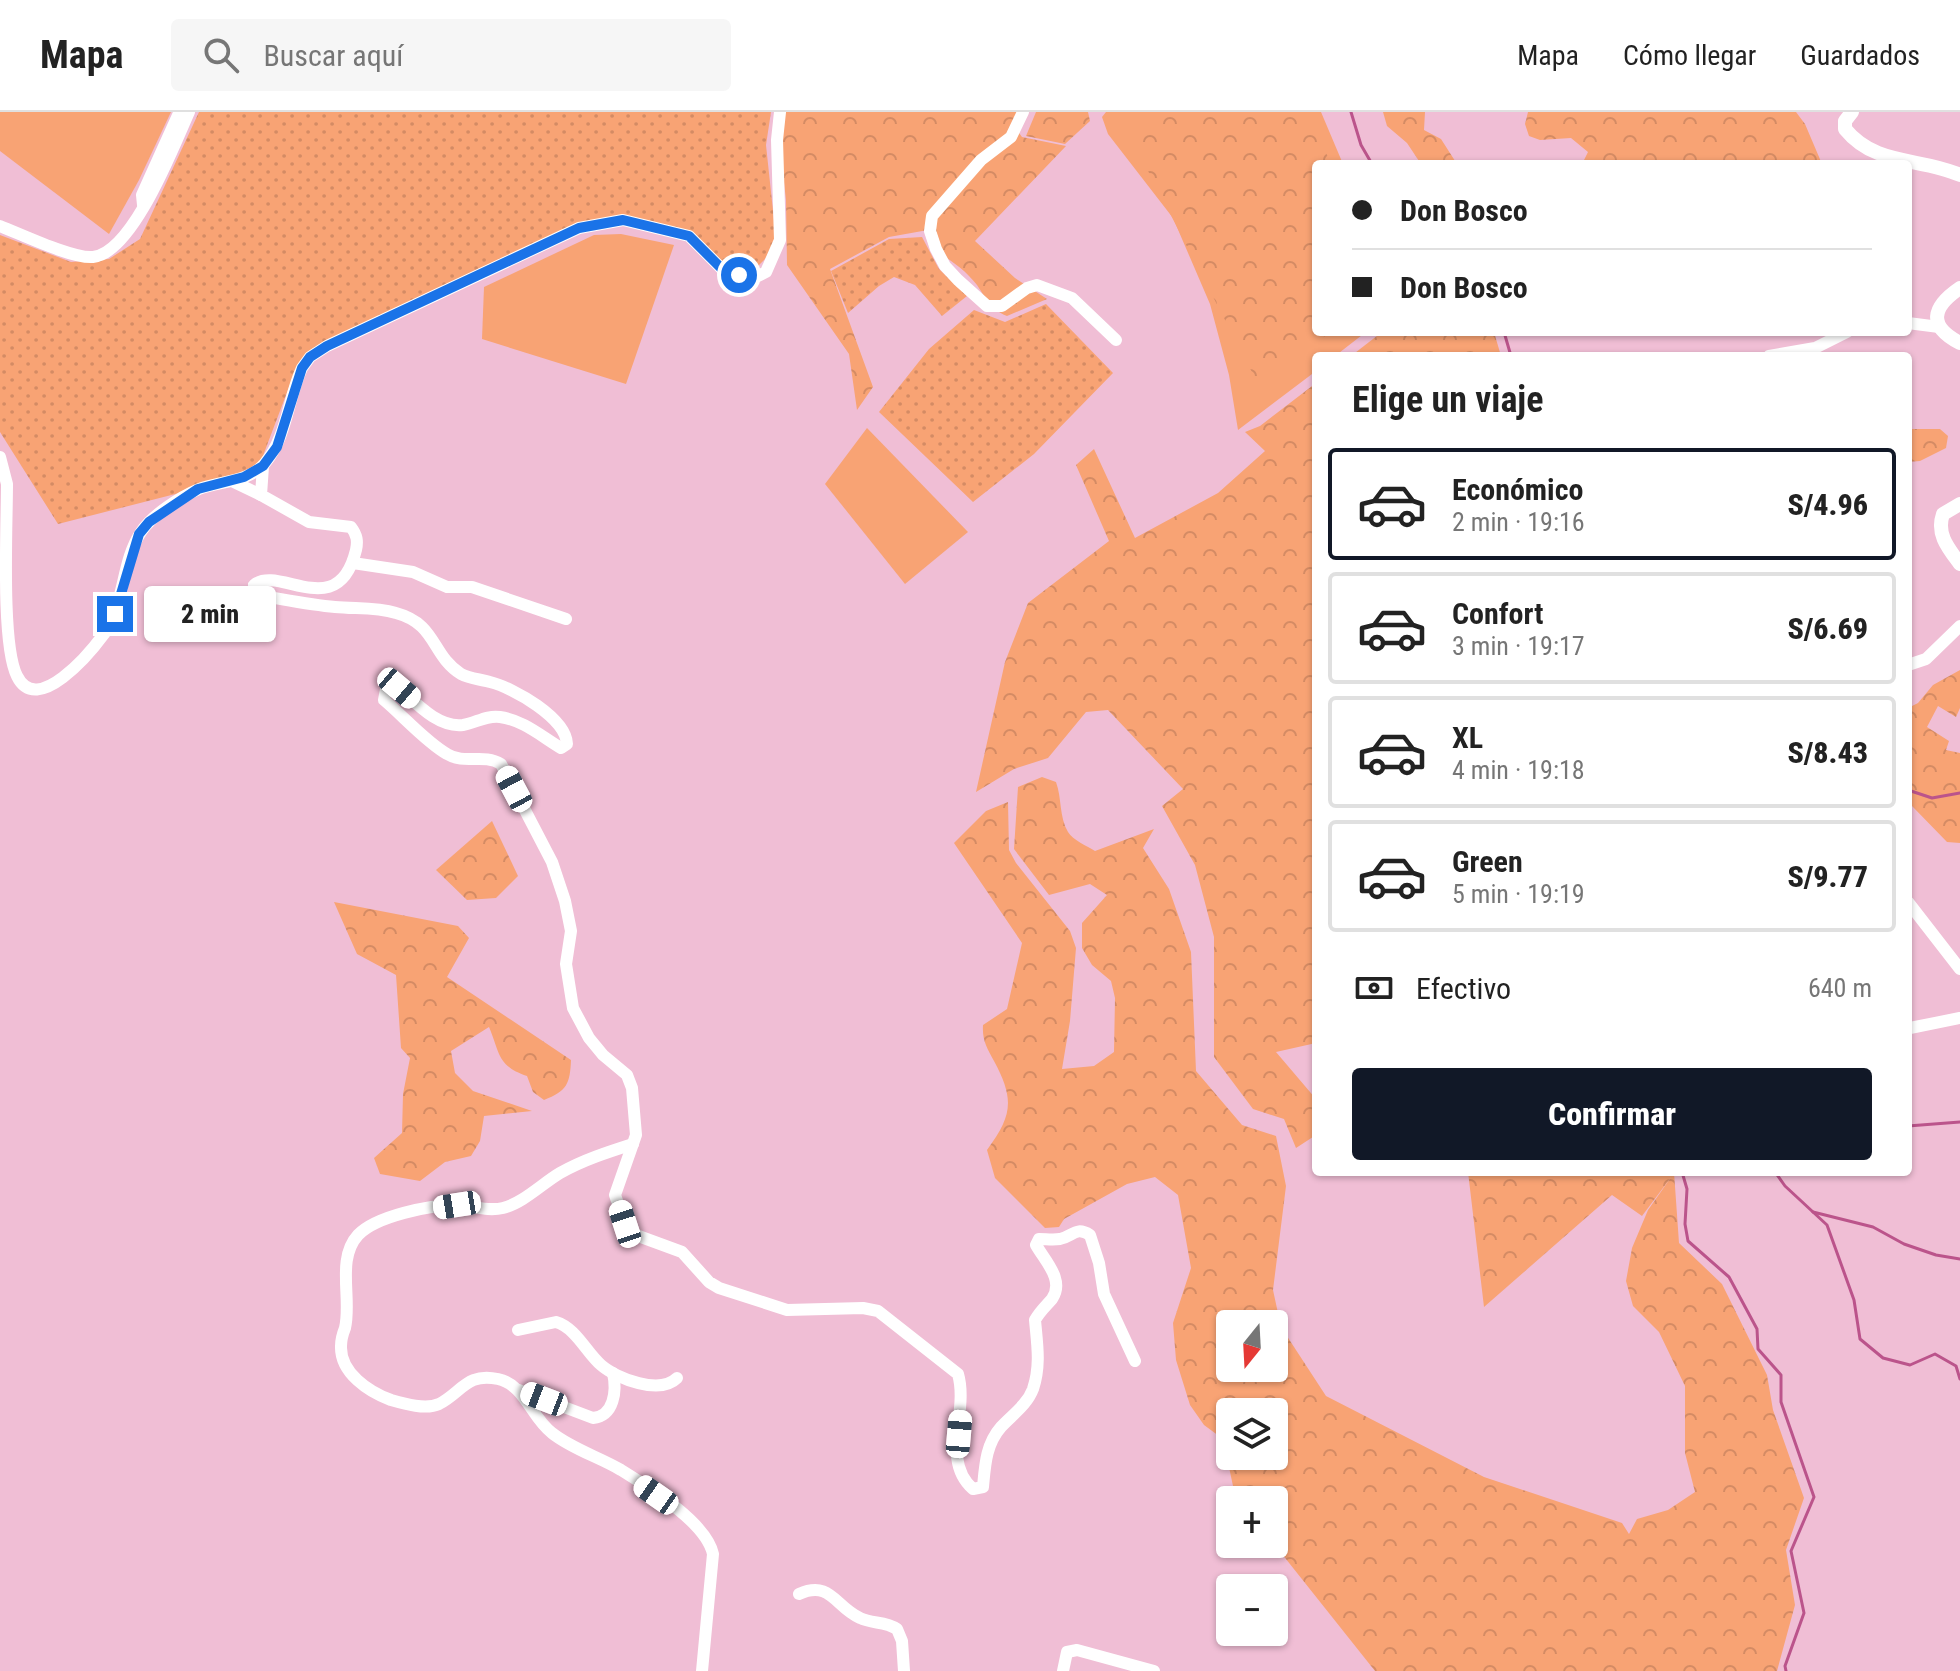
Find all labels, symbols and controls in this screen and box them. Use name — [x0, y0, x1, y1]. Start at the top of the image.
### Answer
search box — [171, 19, 731, 91]
text: Mapa — [40, 33, 123, 77]
icon: search — [199, 33, 243, 77]
text: Buscar aquí — [263, 38, 403, 73]
text: Mapa — [1517, 39, 1579, 72]
text: Cómo llegar — [1623, 39, 1756, 72]
text: Guardados — [1800, 39, 1920, 72]
text: Don Bosco — [1400, 193, 1528, 228]
route start — [721, 257, 757, 293]
text: Don Bosco — [1400, 270, 1528, 305]
text: Elige un viaje — [1352, 379, 1543, 421]
icon: car — [1356, 468, 1428, 540]
text: Económico — [1452, 472, 1583, 507]
text: S/4.96 — [1787, 487, 1868, 522]
text: 2 min · 19:16 — [1452, 507, 1585, 537]
callout: 2 min — [143, 586, 275, 642]
icon: car — [1356, 592, 1428, 664]
route end — [97, 596, 133, 632]
text: Confort — [1452, 596, 1543, 631]
text: 2 min — [181, 599, 239, 629]
text: S/6.69 — [1787, 611, 1868, 646]
text: 3 min · 19:17 — [1452, 631, 1585, 661]
car — [373, 663, 425, 713]
icon: car — [1356, 716, 1428, 788]
text: XL — [1452, 720, 1483, 755]
text: S/8.43 — [1787, 735, 1868, 770]
text: 4 min · 19:18 — [1452, 755, 1585, 785]
car — [492, 762, 536, 816]
icon: car — [1356, 840, 1428, 912]
text: Green — [1452, 844, 1523, 879]
text: S/9.77 — [1787, 859, 1868, 894]
text: 5 min · 19:19 — [1452, 879, 1585, 909]
icon: cash — [1352, 966, 1396, 1010]
text: Efectivo — [1416, 971, 1511, 1006]
text: 640 m — [1808, 973, 1872, 1003]
button: Confirmar — [1352, 1068, 1872, 1160]
car — [431, 1189, 483, 1221]
car — [606, 1197, 644, 1251]
north arrow — [1216, 1310, 1288, 1382]
map controls — [1216, 1310, 1288, 1646]
car — [517, 1379, 571, 1419]
button: layers — [1216, 1398, 1288, 1470]
car — [945, 1409, 973, 1459]
car — [629, 1471, 683, 1519]
button: + — [1216, 1486, 1288, 1558]
button: − — [1216, 1574, 1288, 1646]

